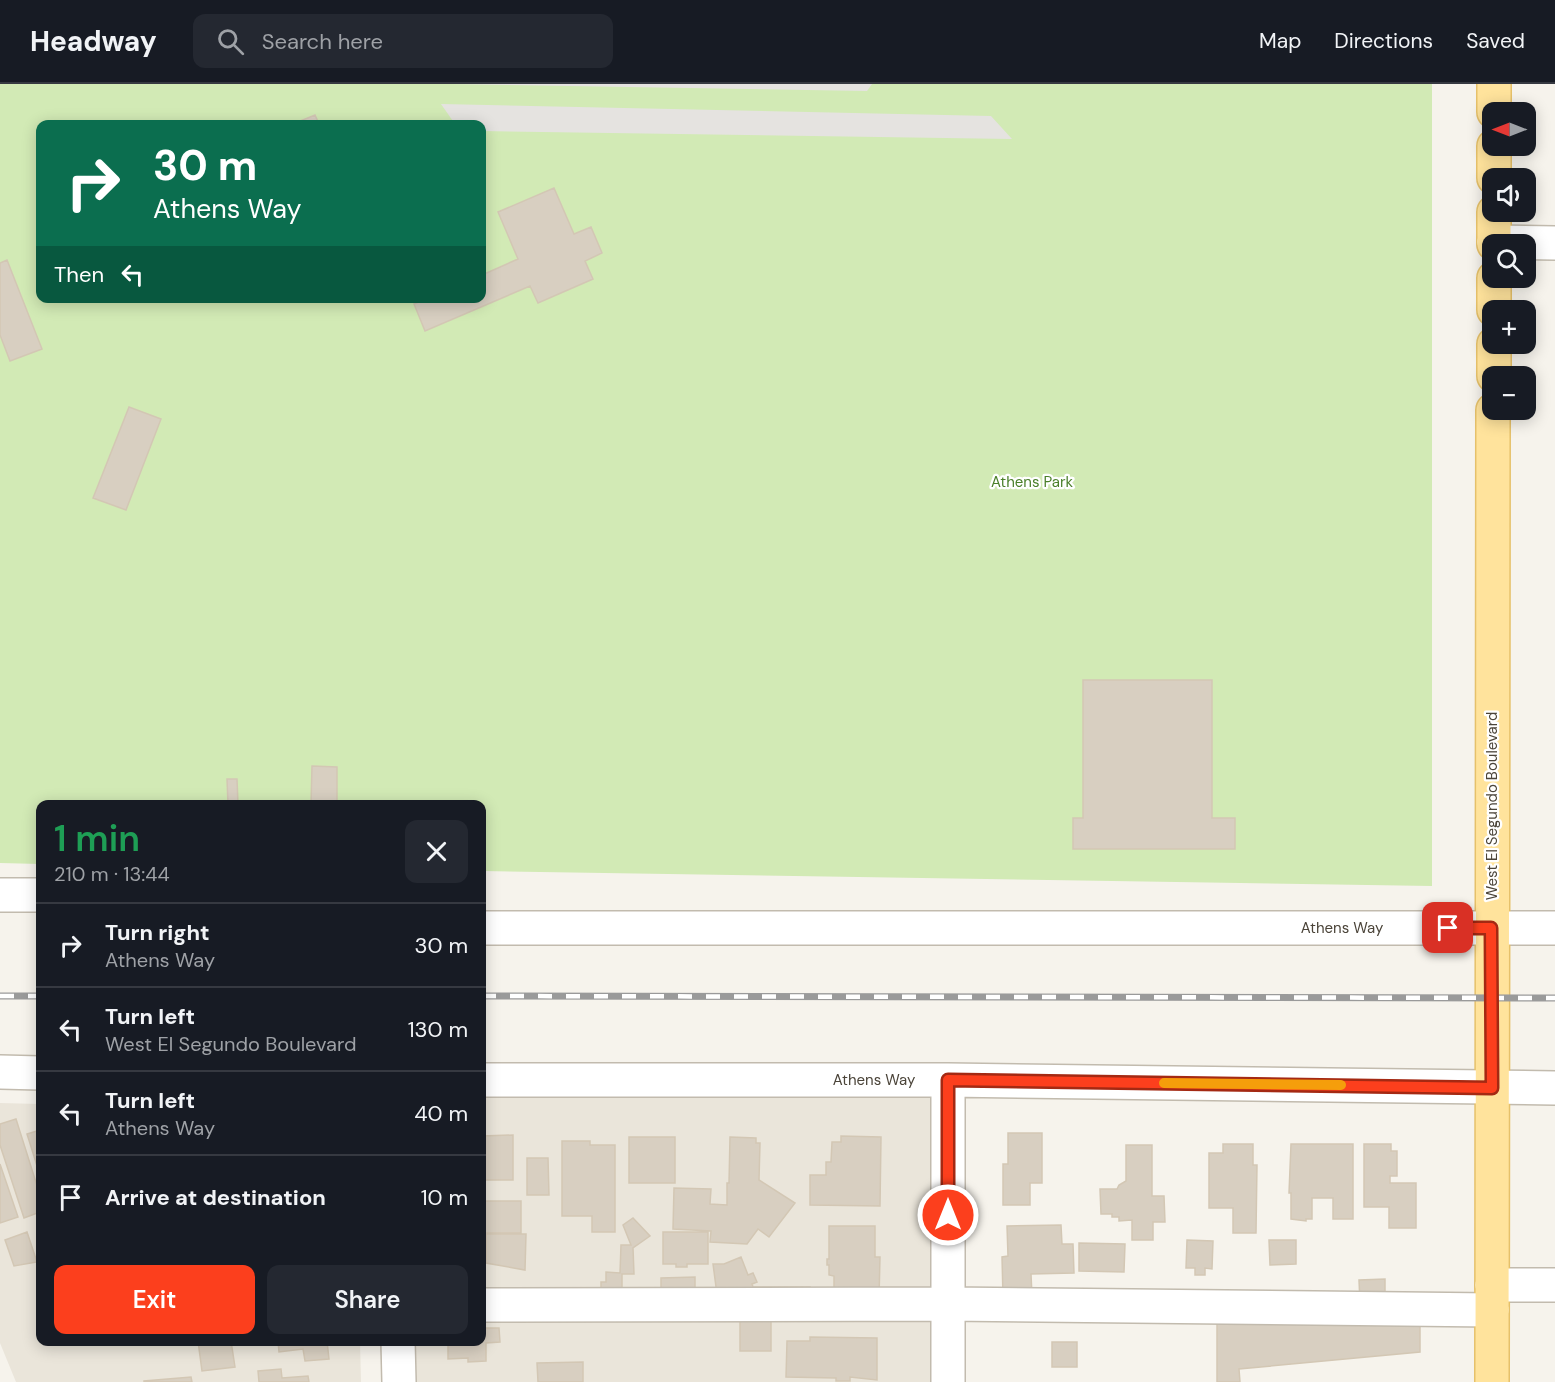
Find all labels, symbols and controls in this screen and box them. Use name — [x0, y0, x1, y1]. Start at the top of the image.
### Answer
search box — [193, 14, 613, 68]
text: Headway — [30, 23, 157, 60]
icon: search — [214, 25, 247, 58]
text: Search here — [262, 27, 383, 56]
text: Map — [1259, 27, 1301, 55]
text: Directions — [1334, 27, 1433, 55]
text: Saved — [1466, 27, 1525, 55]
north arrow — [1482, 102, 1536, 156]
map controls — [1482, 102, 1536, 420]
text: 30 m — [153, 138, 257, 193]
icon: right — [54, 144, 132, 222]
button: sound — [1482, 168, 1536, 222]
text: Athens Way — [153, 191, 302, 226]
button: search — [1482, 234, 1536, 288]
icon: left — [116, 258, 149, 291]
text: Then — [54, 260, 104, 289]
button: + — [1482, 300, 1536, 354]
button: − — [1482, 366, 1536, 420]
park label: Athens Park — [991, 472, 1073, 492]
street label: West El Segundo Boulevard — [1482, 712, 1502, 900]
text: 1 min — [54, 815, 140, 862]
button: close — [405, 820, 468, 883]
text: 210 m · 13:44 — [54, 861, 170, 887]
pin — [1422, 902, 1473, 953]
icon: arrive — [1431, 911, 1464, 944]
text: Turn right — [105, 918, 210, 947]
street label: Athens Way — [1301, 918, 1384, 938]
icon: right — [54, 929, 87, 962]
text: 30 m — [414, 931, 468, 960]
text: Athens Way — [105, 947, 215, 973]
text: Turn left — [105, 1002, 195, 1031]
icon: left — [54, 1013, 87, 1046]
text: 130 m — [408, 1015, 468, 1044]
text: West El Segundo Boulevard — [105, 1031, 357, 1057]
street label: Athens Way — [833, 1070, 916, 1090]
text: Turn left — [105, 1086, 195, 1115]
icon: left — [54, 1097, 87, 1130]
text: 40 m — [414, 1099, 468, 1128]
text: Athens Way — [105, 1115, 215, 1141]
icon: arrive — [54, 1181, 87, 1214]
text: Arrive at destination — [105, 1183, 326, 1212]
text: 10 m — [421, 1183, 468, 1212]
position arrow — [916, 1183, 980, 1247]
button: Exit — [54, 1265, 255, 1334]
button: Share — [267, 1265, 468, 1334]

